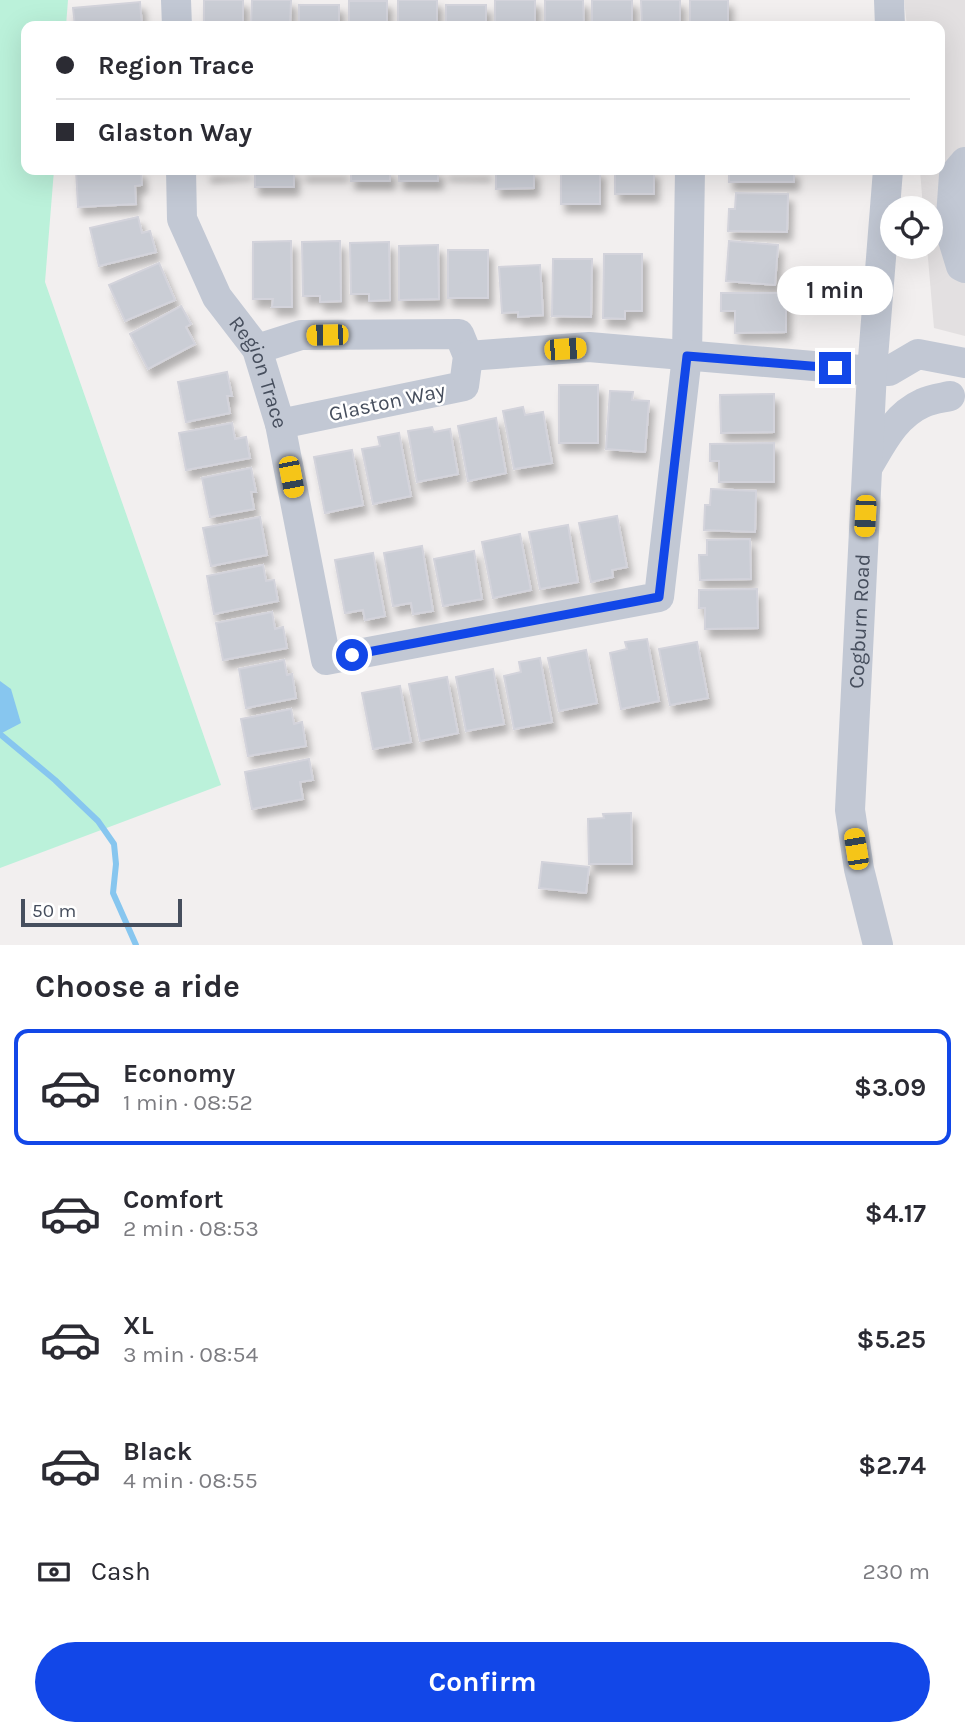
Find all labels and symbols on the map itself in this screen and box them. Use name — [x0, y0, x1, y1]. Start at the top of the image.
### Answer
callout: 1 min — [777, 266, 893, 316]
street label: Region Trace — [224, 311, 293, 431]
car — [306, 324, 349, 346]
car — [544, 337, 587, 361]
route end — [819, 352, 851, 384]
street label: Glaston Way — [327, 378, 448, 426]
car — [277, 454, 306, 500]
car — [854, 494, 877, 538]
street label: Cogburn Road — [844, 553, 875, 689]
route start — [336, 639, 368, 671]
car — [843, 827, 870, 871]
scale bar — [21, 896, 182, 928]

